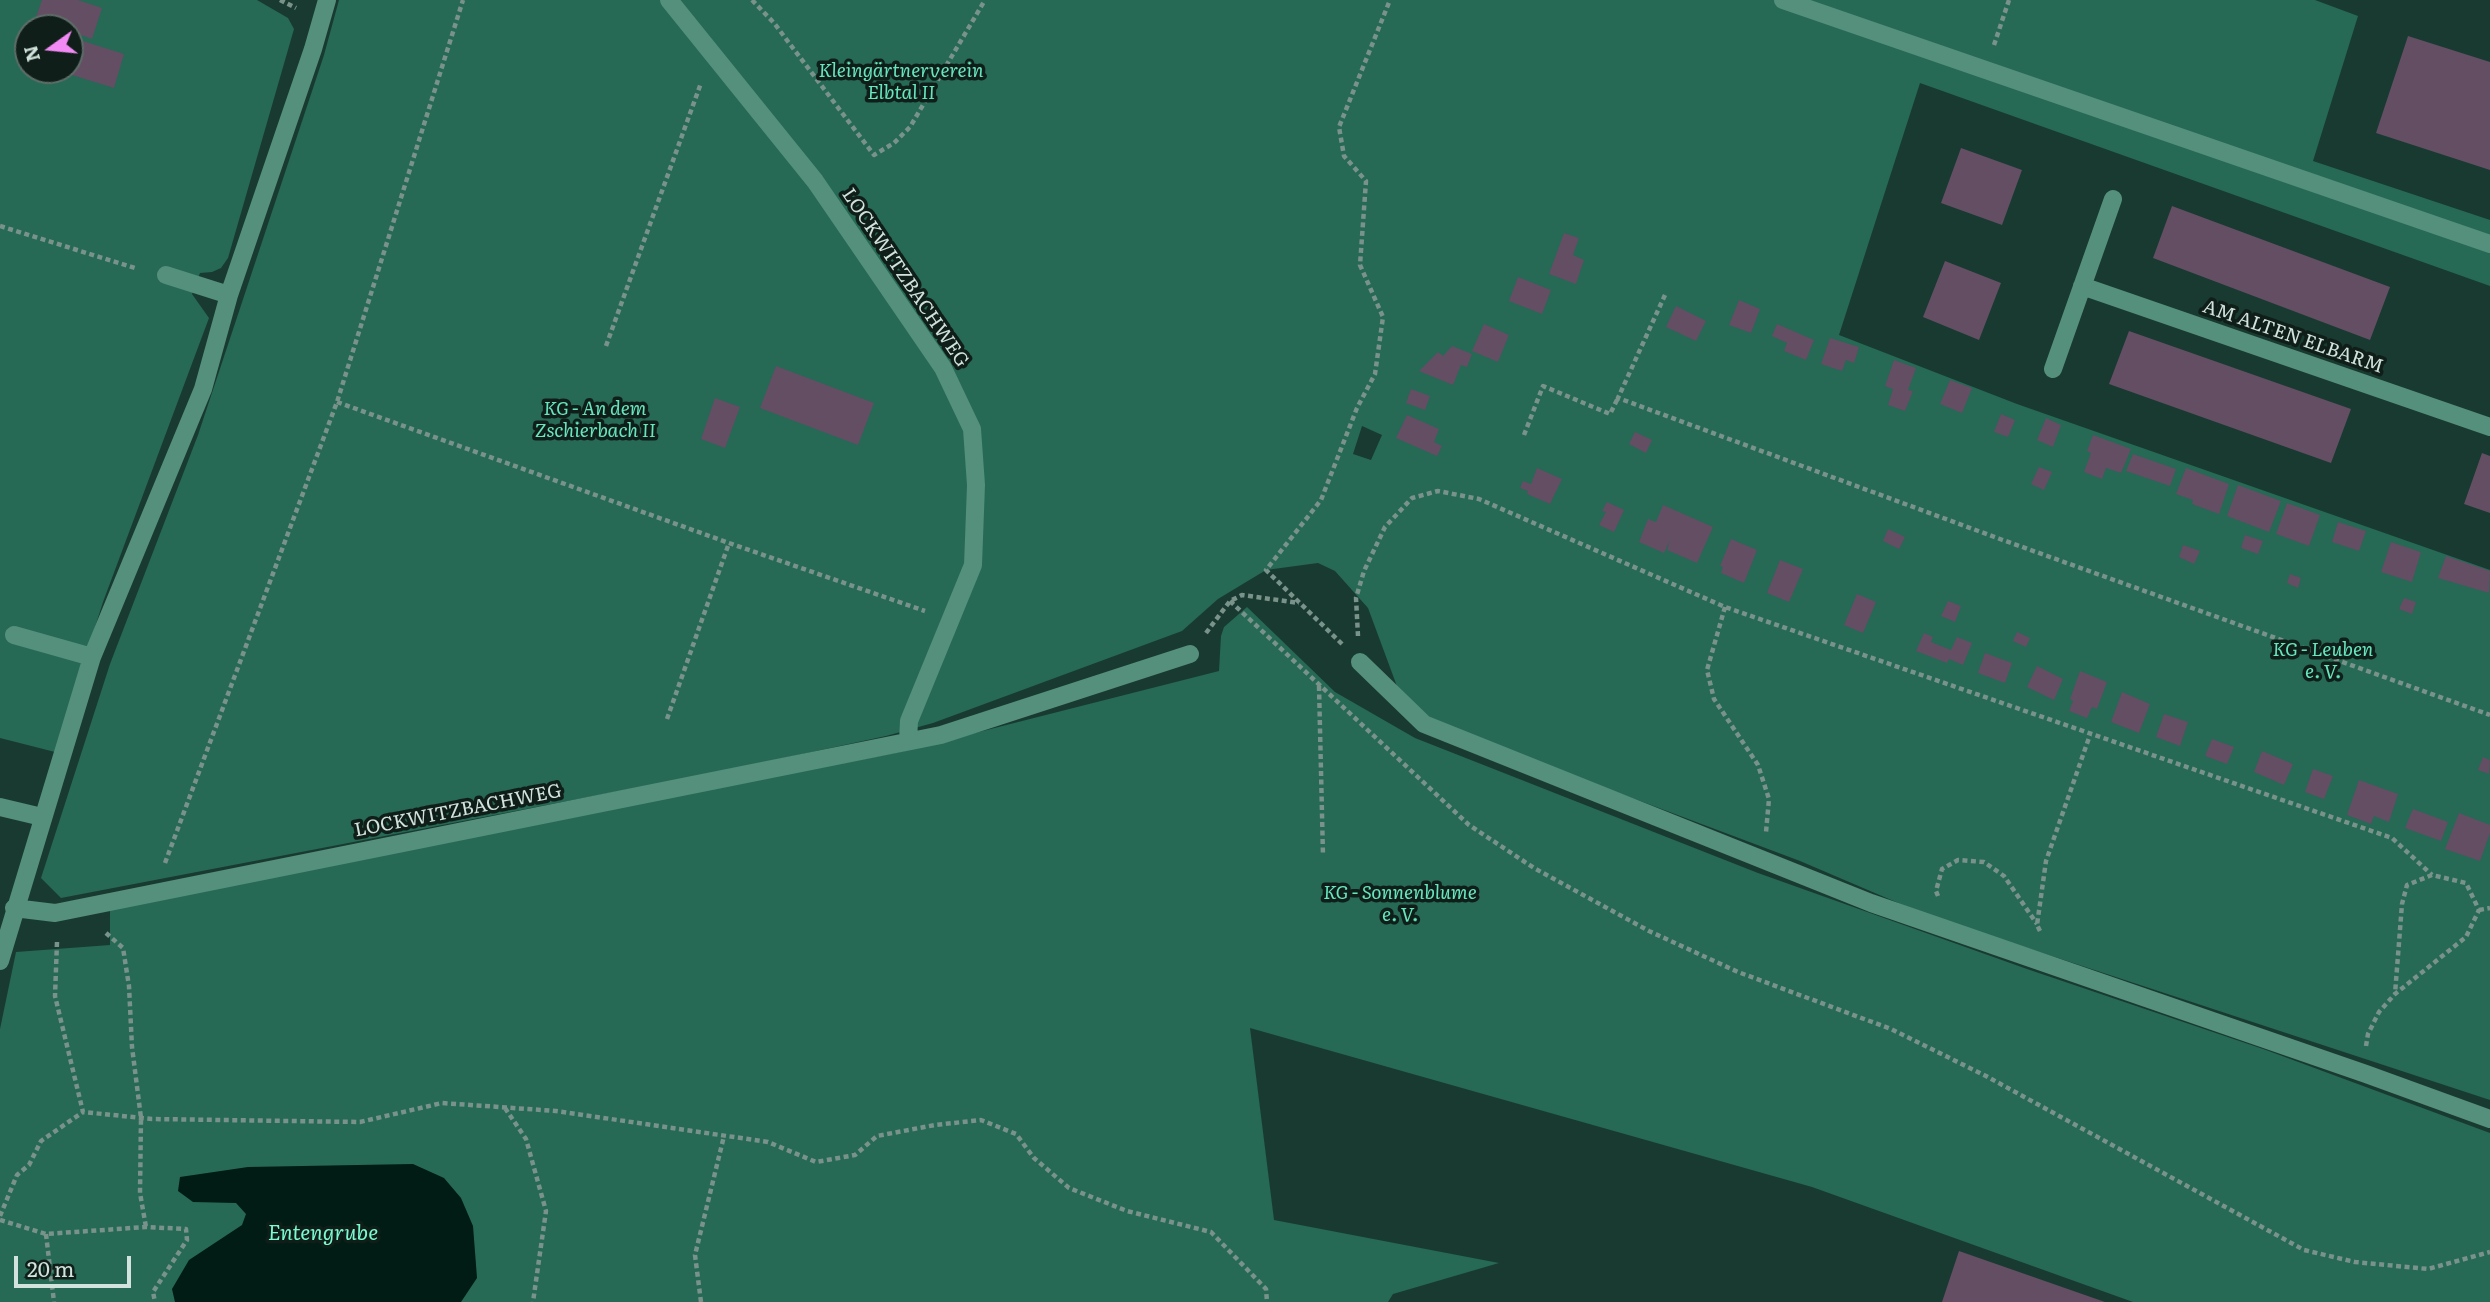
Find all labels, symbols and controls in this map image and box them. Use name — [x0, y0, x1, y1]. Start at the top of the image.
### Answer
north arrow — [14, 14, 84, 84]
text: N — [15, 43, 46, 65]
park label: Kleingärtnerverein Elbtal II — [818, 60, 984, 104]
street label: LOCKWITZBACHWEG — [837, 184, 973, 372]
street label: AM ALTEN ELBARM — [2200, 295, 2386, 379]
park label: KG - An dem Zschierbach II — [534, 398, 656, 442]
park label: KG - Leuben e. V. — [2273, 639, 2373, 683]
street label: LOCKWITZBACHWEG — [352, 780, 564, 842]
park label: KG - Sonnenblume e. V. — [1323, 882, 1477, 926]
water label: Entengrube — [268, 1221, 378, 1247]
scale bar — [18, 1242, 135, 1286]
text: 20 m — [27, 1252, 74, 1283]

